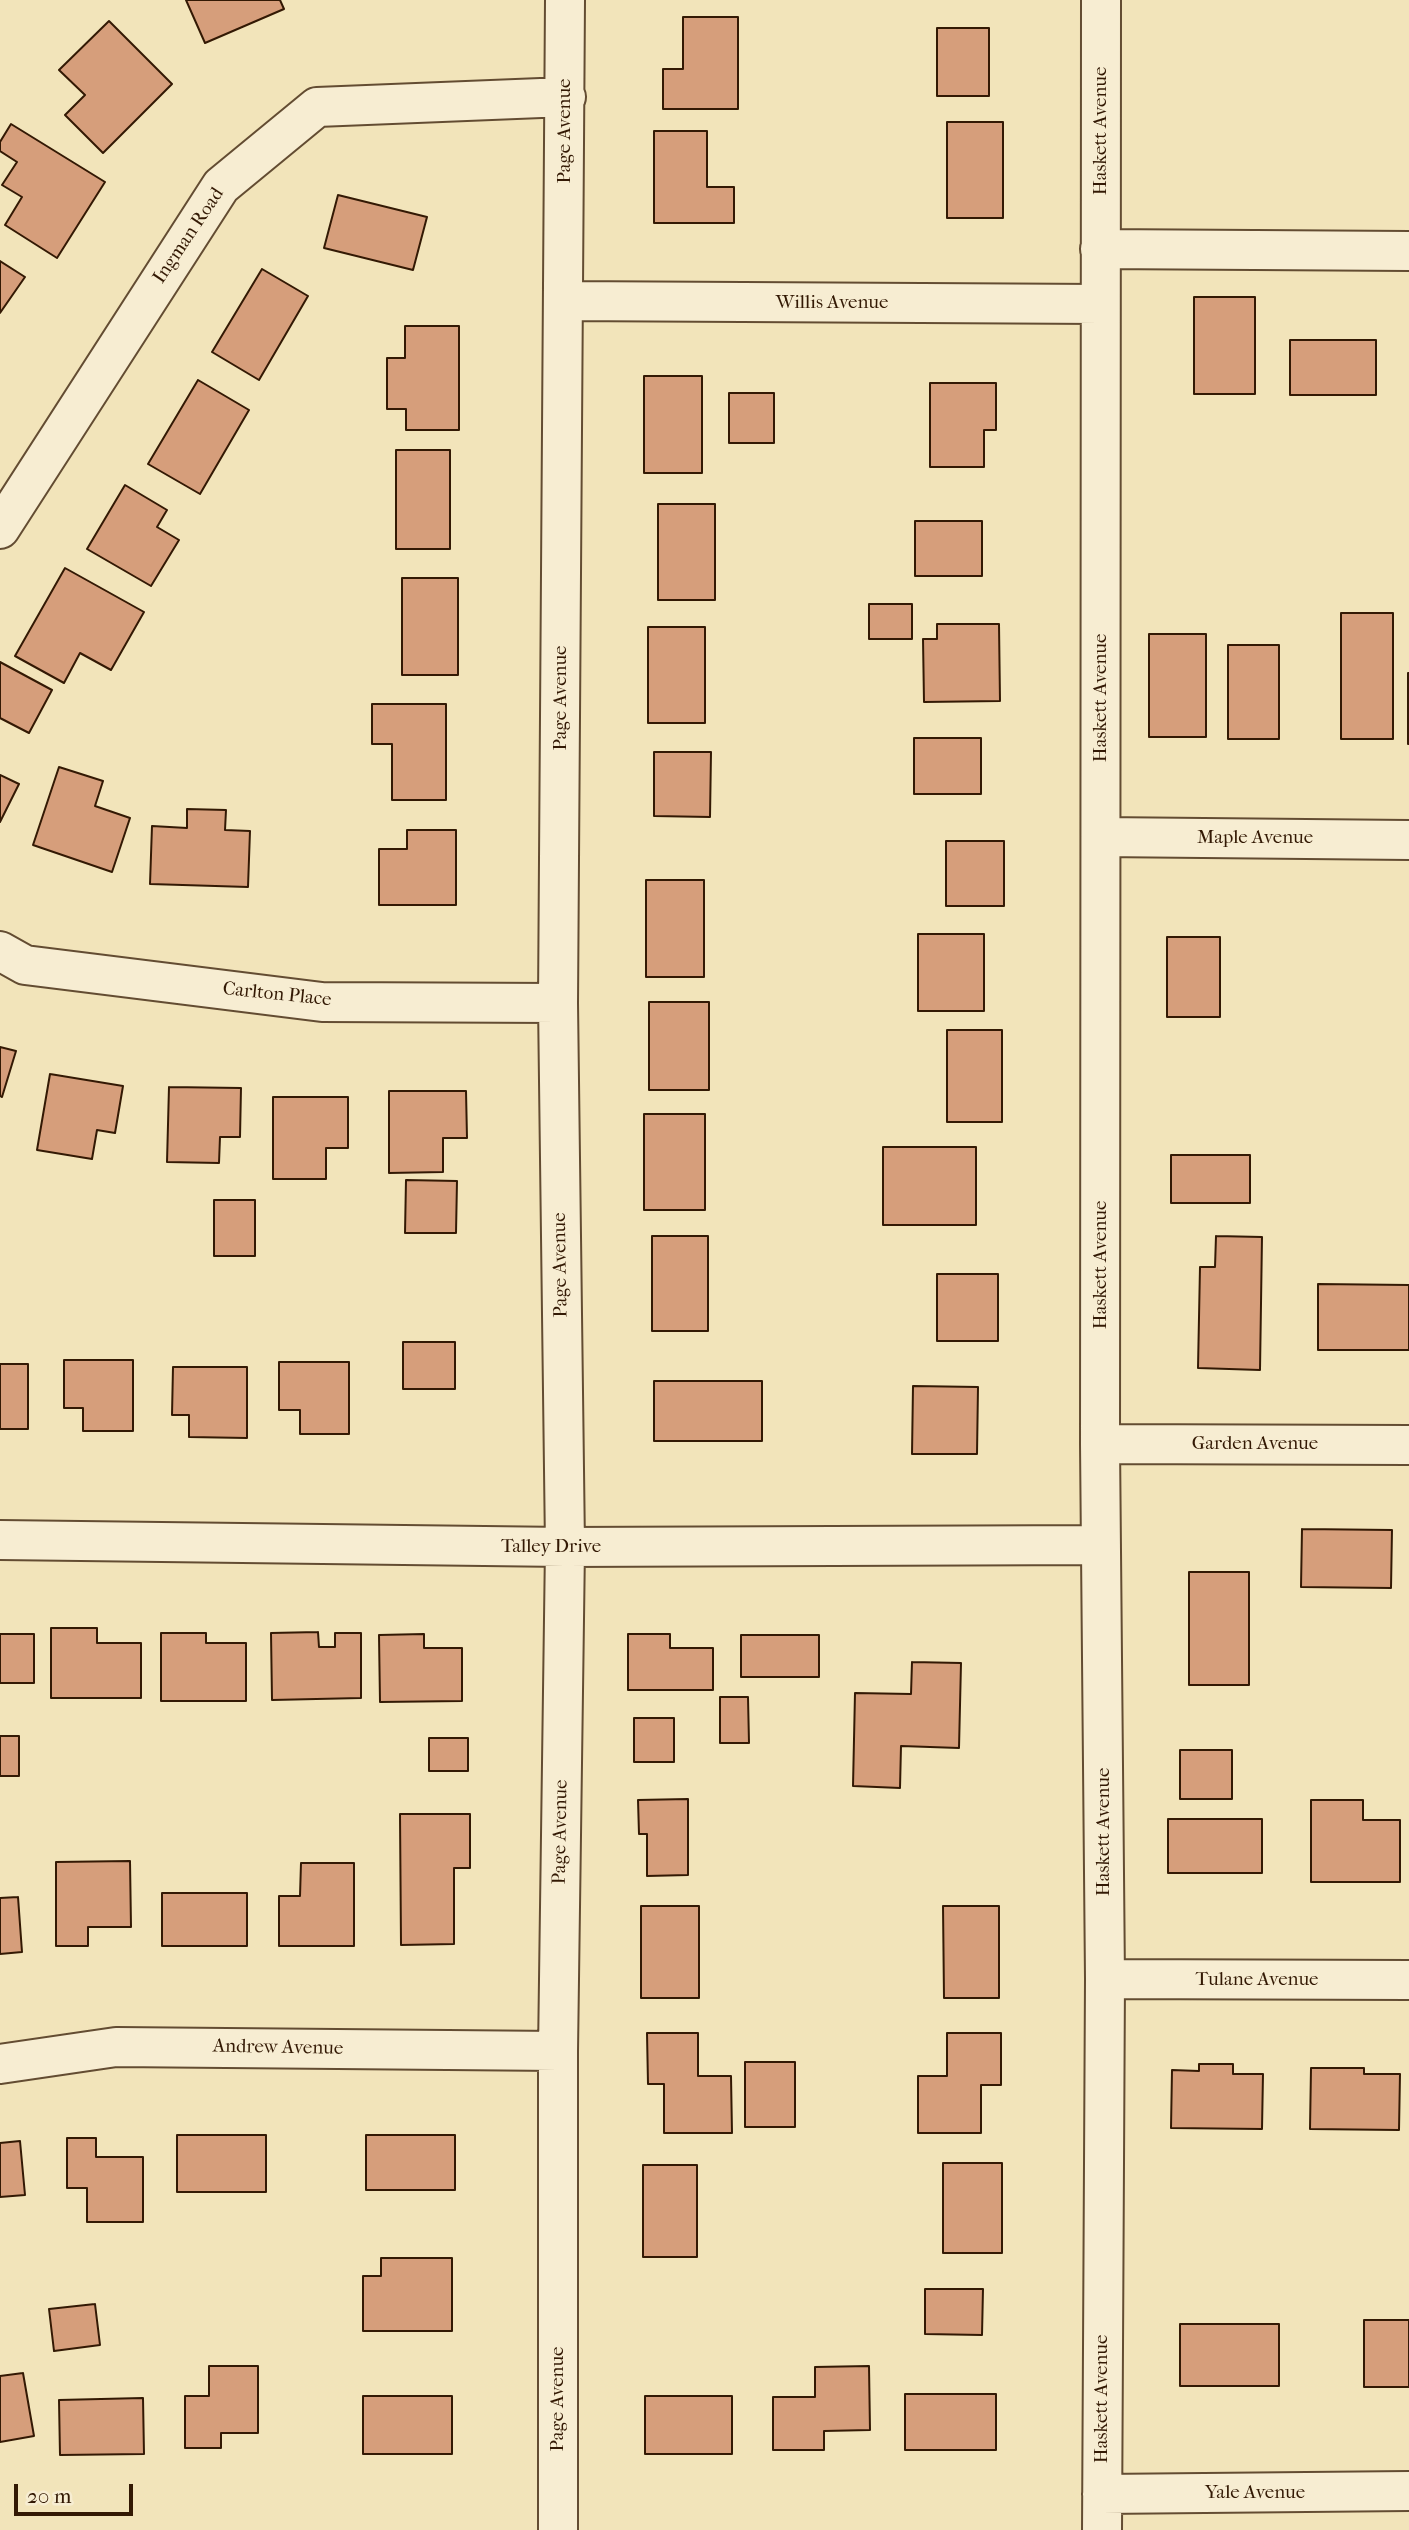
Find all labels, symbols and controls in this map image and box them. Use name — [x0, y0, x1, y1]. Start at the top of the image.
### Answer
street label: Haskett Avenue — [1090, 67, 1112, 195]
street label: Page Avenue — [554, 78, 576, 184]
street label: Ingman Road — [149, 184, 229, 288]
street label: Willis Avenue — [776, 292, 888, 314]
street label: Haskett Avenue — [1090, 634, 1112, 762]
street label: Page Avenue — [550, 645, 572, 751]
street label: Maple Avenue — [1197, 827, 1313, 849]
street label: Carlton Place — [221, 978, 333, 1012]
street label: Haskett Avenue — [1090, 1201, 1112, 1329]
street label: Page Avenue — [549, 1212, 573, 1318]
street label: Garden Avenue — [1192, 1433, 1318, 1455]
street label: Talley Drive — [501, 1536, 601, 1558]
street label: Haskett Avenue — [1093, 1768, 1115, 1896]
street label: Page Avenue — [549, 1779, 573, 1885]
street label: Tulane Avenue — [1196, 1969, 1318, 1991]
street label: Andrew Avenue — [213, 2035, 343, 2061]
street label: Haskett Avenue — [1091, 2335, 1113, 2463]
street label: Page Avenue — [547, 2346, 569, 2452]
scale bar — [18, 2470, 136, 2514]
street label: Yale Avenue — [1205, 2482, 1305, 2504]
text: 20 m — [27, 2484, 71, 2508]

